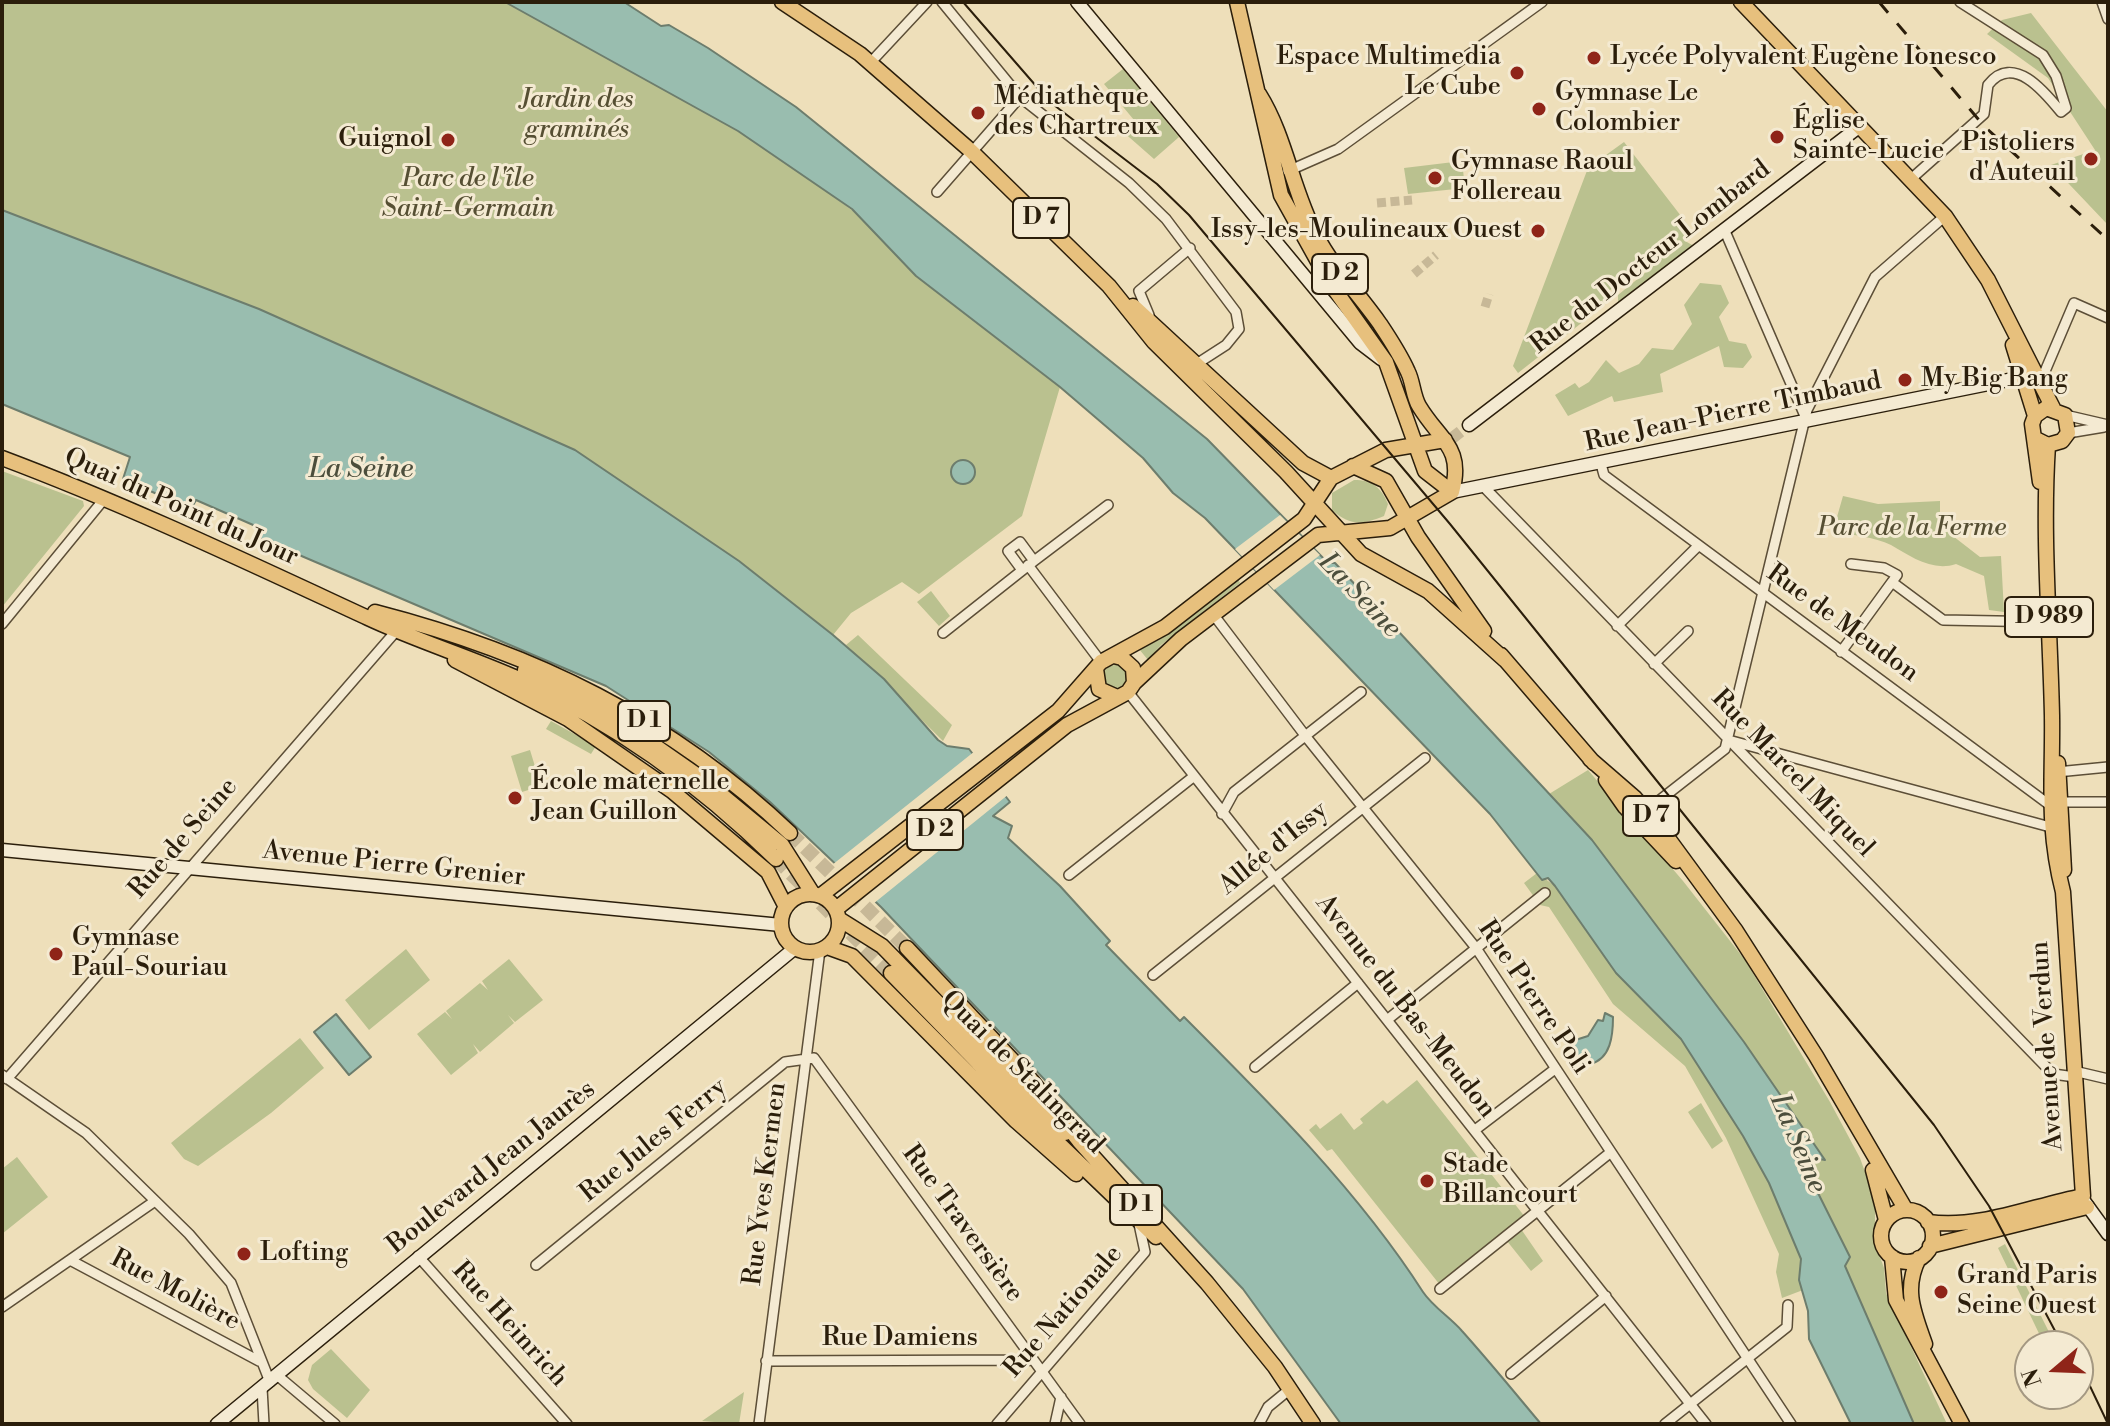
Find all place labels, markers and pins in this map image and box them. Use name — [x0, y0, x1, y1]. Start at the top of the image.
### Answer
place label: Espace Multimedia Le Cube — [1276, 42, 1501, 104]
place label: Lycée Polyvalent Eugène Ionesco — [1610, 42, 1997, 74]
marker: Lycée Polyvalent Eugène Ionesco — [1585, 49, 1603, 67]
marker: Espace Multimedia Le Cube — [1508, 64, 1526, 82]
place label: Gymnase Le Colombier — [1555, 78, 1698, 140]
place label: Médiathèque des Chartreux — [994, 82, 1158, 144]
marker: Gymnase Le Colombier — [1530, 100, 1548, 118]
marker: Médiathèque des Chartreux — [969, 104, 987, 122]
place label: Église Sainte-Lucie — [1793, 106, 1944, 168]
place label: Guignol — [338, 124, 432, 156]
marker: Église Sainte-Lucie — [1768, 128, 1786, 146]
place label: Pistoliers d'Auteuil — [1962, 128, 2075, 190]
marker: Guignol — [439, 131, 457, 149]
place label: Gymnase Raoul Follereau — [1451, 147, 1633, 208]
marker: Pistoliers d'Auteuil — [2082, 150, 2100, 168]
marker: Gymnase Raoul Follereau — [1426, 169, 1444, 187]
place label: Issy-les-Moulineaux Ouest — [1211, 215, 1522, 247]
marker: Issy-les-Moulineaux Ouest — [1529, 222, 1547, 240]
place label: My Big Bang — [1921, 364, 2068, 396]
marker: My Big Bang — [1896, 371, 1914, 389]
place label: École maternelle Jean Guillon — [531, 767, 730, 828]
marker: École maternelle Jean Guillon — [506, 789, 524, 807]
place label: Gymnase Paul-Souriau — [72, 923, 228, 984]
marker: Gymnase Paul-Souriau — [47, 945, 65, 963]
place label: Stade Billancourt — [1443, 1150, 1578, 1212]
marker: Stade Billancourt — [1418, 1172, 1436, 1190]
place label: Lofting — [260, 1238, 349, 1270]
marker: Lofting — [235, 1245, 253, 1263]
place label: Grand Paris Seine Ouest — [1957, 1261, 2097, 1322]
marker: Grand Paris Seine Ouest — [1932, 1283, 1950, 1301]

